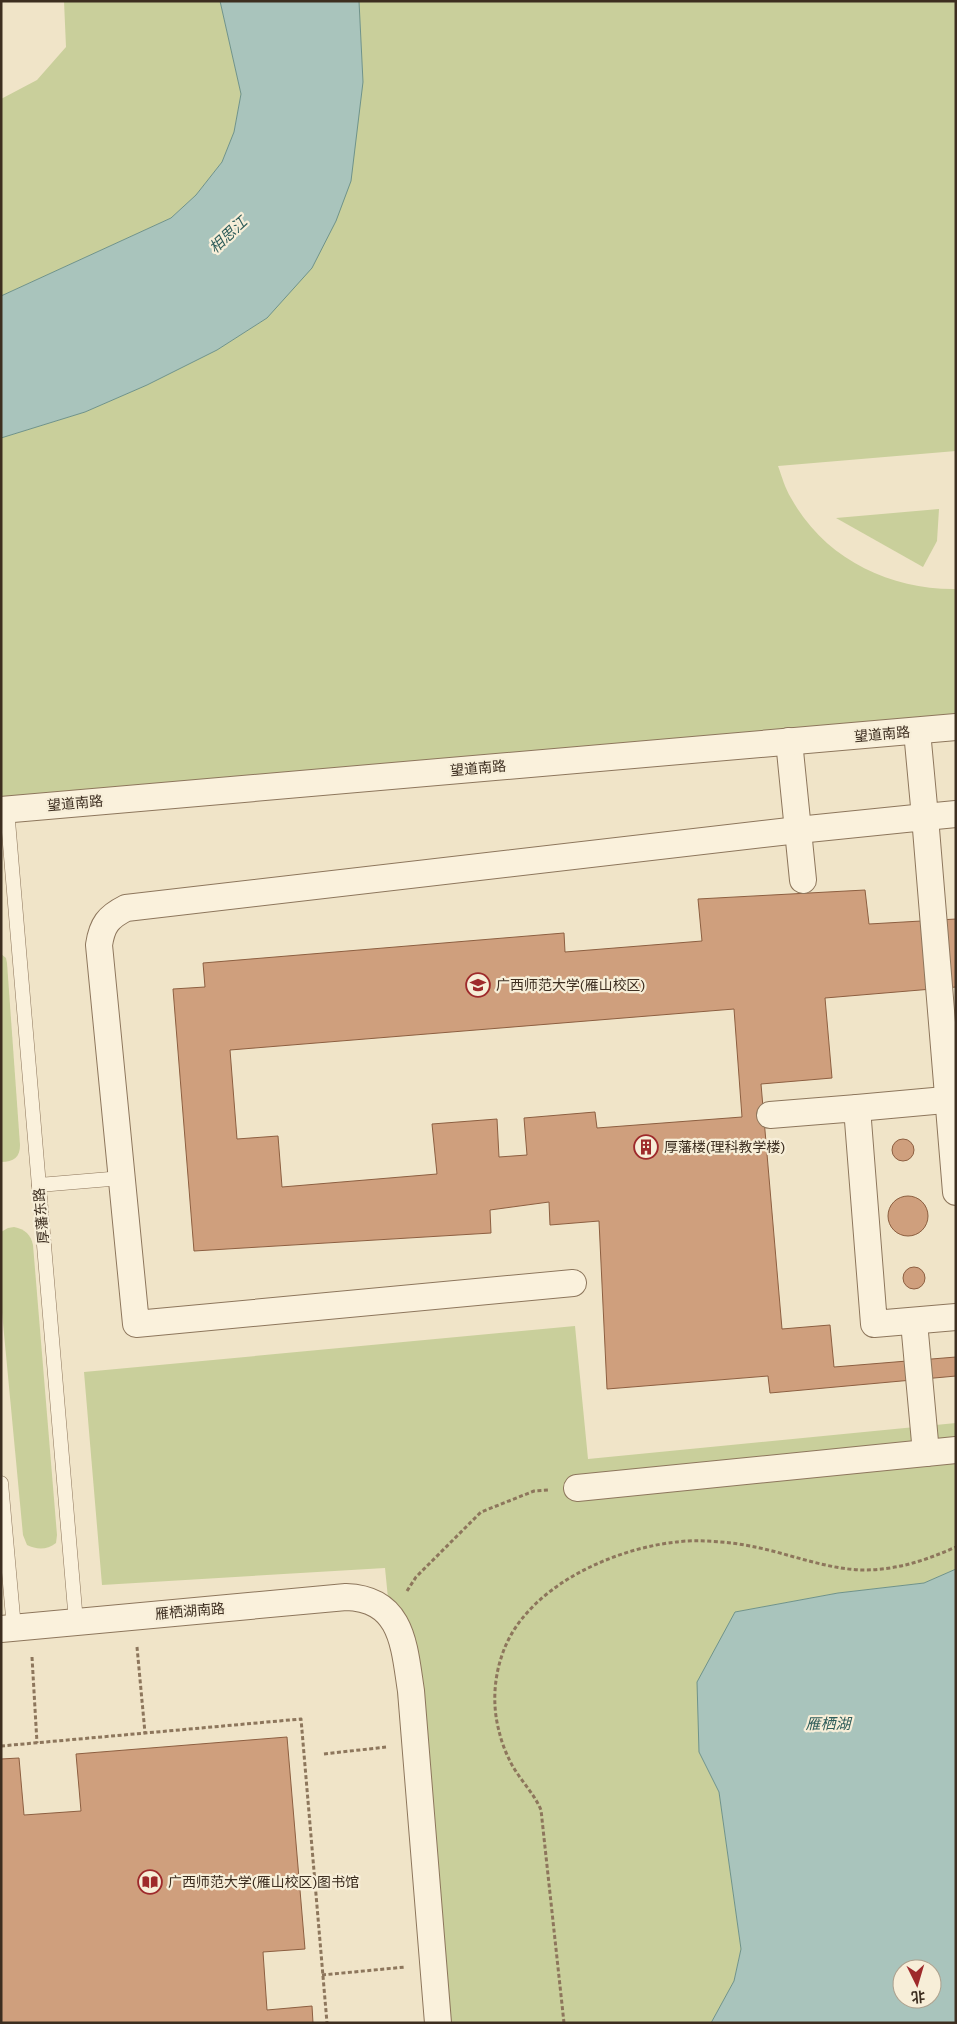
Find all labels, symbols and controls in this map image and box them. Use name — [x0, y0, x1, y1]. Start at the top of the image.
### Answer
water label: 相思江 — [205, 212, 252, 257]
street label: 望道南路 — [853, 724, 911, 744]
street label: 望道南路 — [449, 758, 507, 778]
street label: 望道南路 — [46, 793, 104, 813]
school or university icon: 广西师范大学(雁山校区) — [465, 972, 491, 998]
place label: 广西师范大学(雁山校区) — [496, 977, 645, 993]
building icon: 厚藩楼(理科教学楼) — [633, 1134, 659, 1160]
place label: 厚藩楼(理科教学楼) — [664, 1139, 785, 1155]
street label: 厚藩东路 — [31, 1187, 51, 1245]
street label: 雁栖湖南路 — [154, 1600, 226, 1622]
water label: 雁栖湖 — [805, 1715, 852, 1733]
library icon: 广西师范大学(雁山校区)图书馆 — [137, 1869, 163, 1895]
place label: 广西师范大学(雁山校区)图书馆 — [168, 1874, 359, 1890]
north arrow — [892, 1959, 942, 2009]
text: 北 — [910, 1988, 926, 2006]

